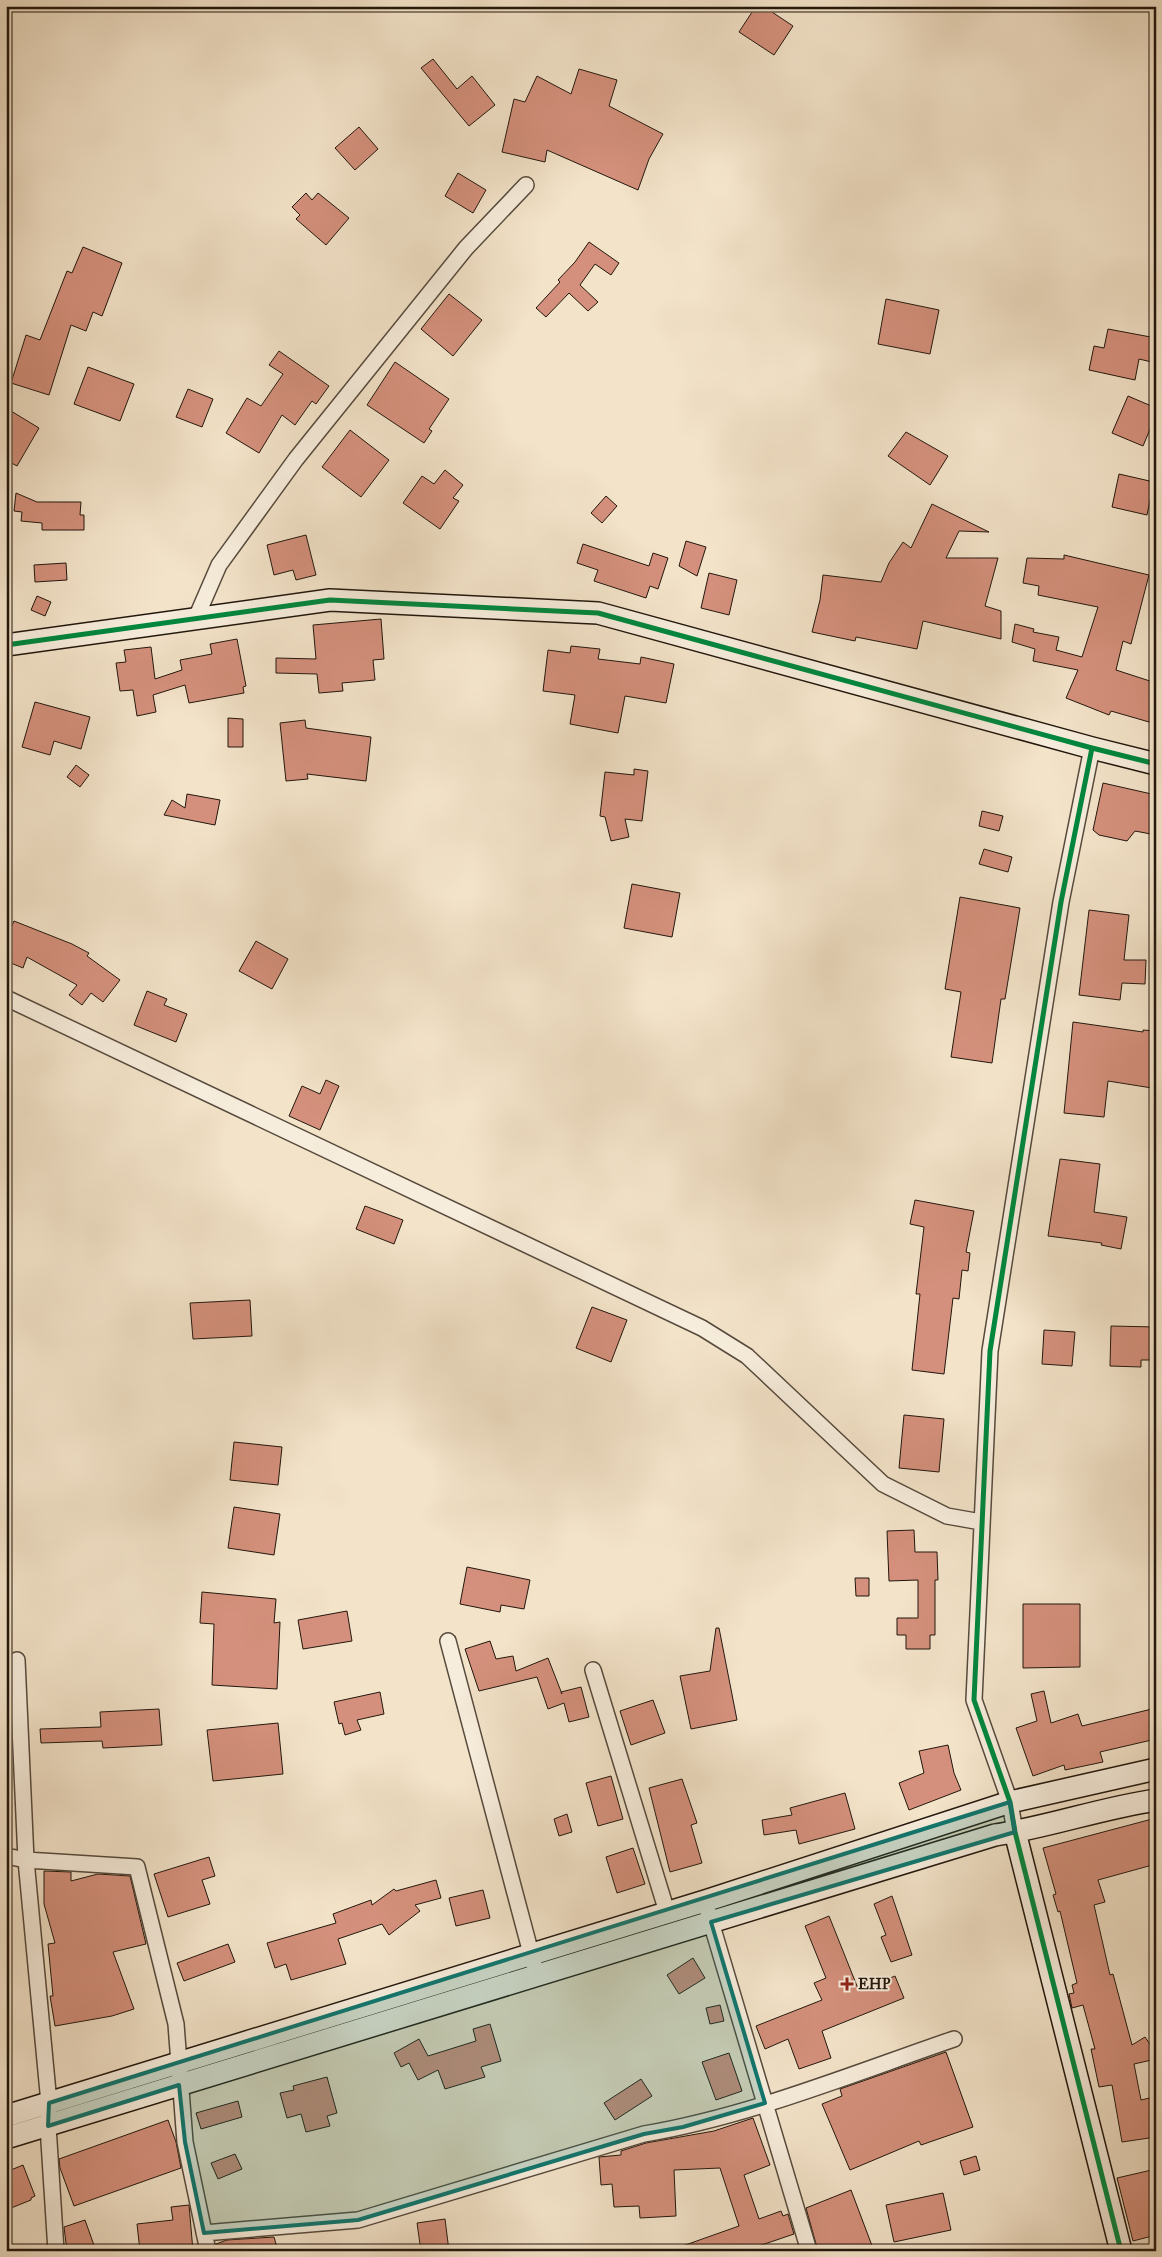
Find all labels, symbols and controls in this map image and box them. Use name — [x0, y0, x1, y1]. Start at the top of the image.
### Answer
place label: EHP — [858, 1975, 891, 1993]
marker: EHP — [840, 1977, 854, 1991]

